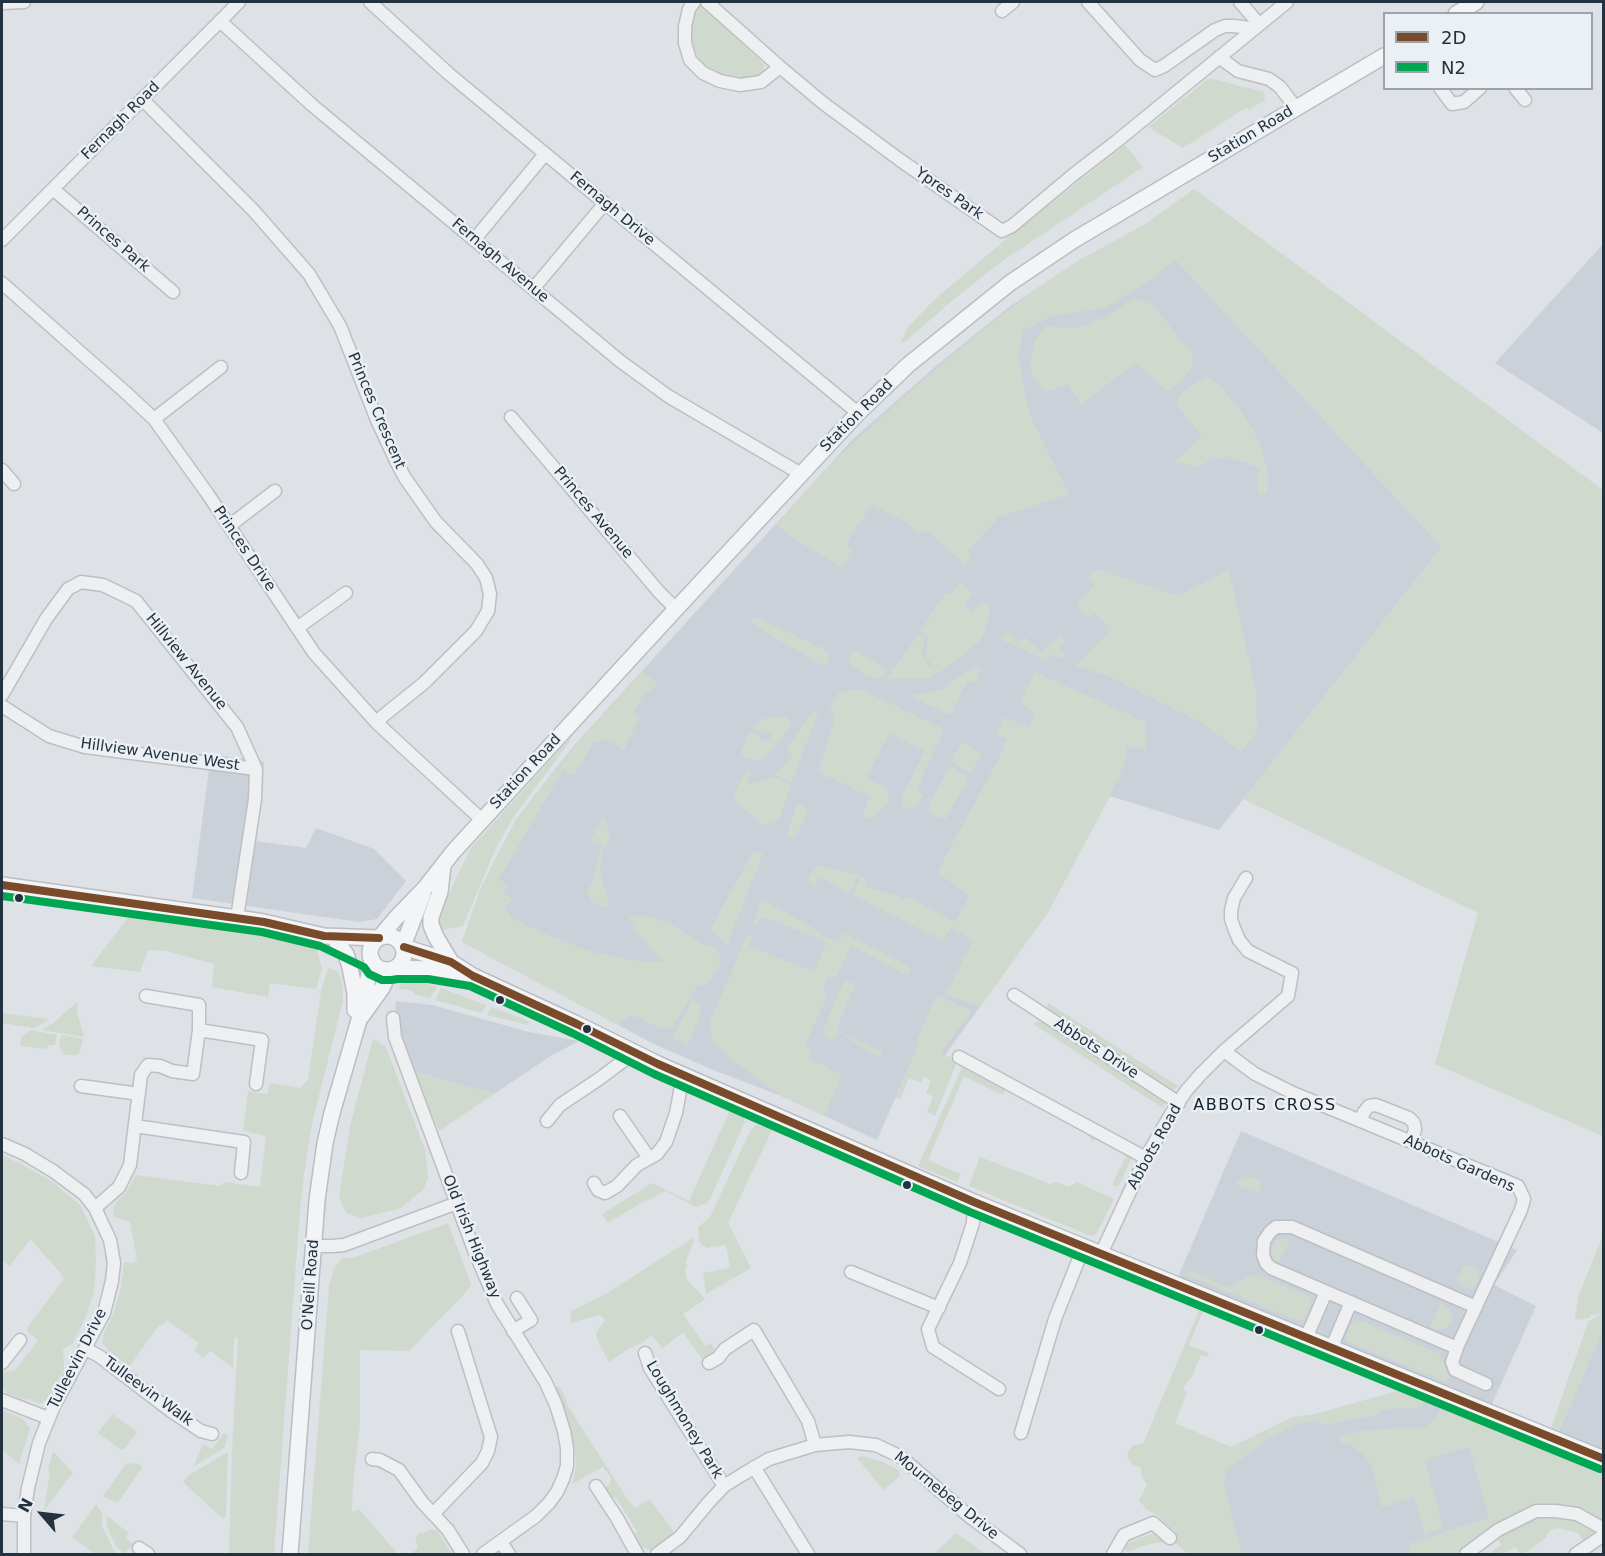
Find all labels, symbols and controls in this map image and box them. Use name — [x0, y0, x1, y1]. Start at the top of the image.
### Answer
legend — [1383, 12, 1593, 90]
text: 2D — [1441, 27, 1466, 48]
text: N2 — [1441, 57, 1466, 78]
street label: Fernagh Road — [78, 78, 164, 164]
street label: Station Road — [1205, 103, 1297, 167]
street label: Ypres Park — [912, 164, 986, 224]
street label: Fernagh Drive — [566, 168, 658, 250]
street label: Princes Park — [73, 203, 153, 277]
street label: Fernagh Avenue — [448, 215, 552, 307]
street label: Princes Crescent — [343, 350, 409, 472]
street label: Station Road — [817, 376, 897, 456]
street label: Princes Avenue — [549, 463, 637, 563]
street label: Princes Drive — [209, 503, 279, 595]
street label: Hillview Avenue — [142, 610, 230, 714]
street label: Station Road — [487, 731, 565, 813]
street label: Hillview Avenue West — [79, 735, 241, 775]
unlabelled marker — [13, 892, 25, 904]
unlabelled marker — [494, 994, 506, 1006]
street label: Abbots Drive — [1050, 1015, 1142, 1083]
unlabelled marker — [581, 1023, 593, 1035]
district label: ABBOTS CROSS — [1193, 1096, 1337, 1116]
street label: Abbots Road — [1124, 1101, 1186, 1193]
street label: Abbots Gardens — [1401, 1131, 1517, 1197]
street label: Old Irish Highway — [438, 1172, 504, 1302]
unlabelled marker — [901, 1179, 913, 1191]
street label: O'Neill Road — [299, 1239, 323, 1331]
street label: Tulleevin Drive — [45, 1306, 111, 1412]
unlabelled marker — [1253, 1324, 1265, 1336]
street label: Tulleevin Walk — [100, 1353, 196, 1431]
street label: Loughmoney Park — [642, 1358, 726, 1482]
street label: Mournebeg Drive — [890, 1448, 1002, 1544]
north arrow — [12, 1484, 72, 1544]
text: N — [14, 1495, 37, 1516]

